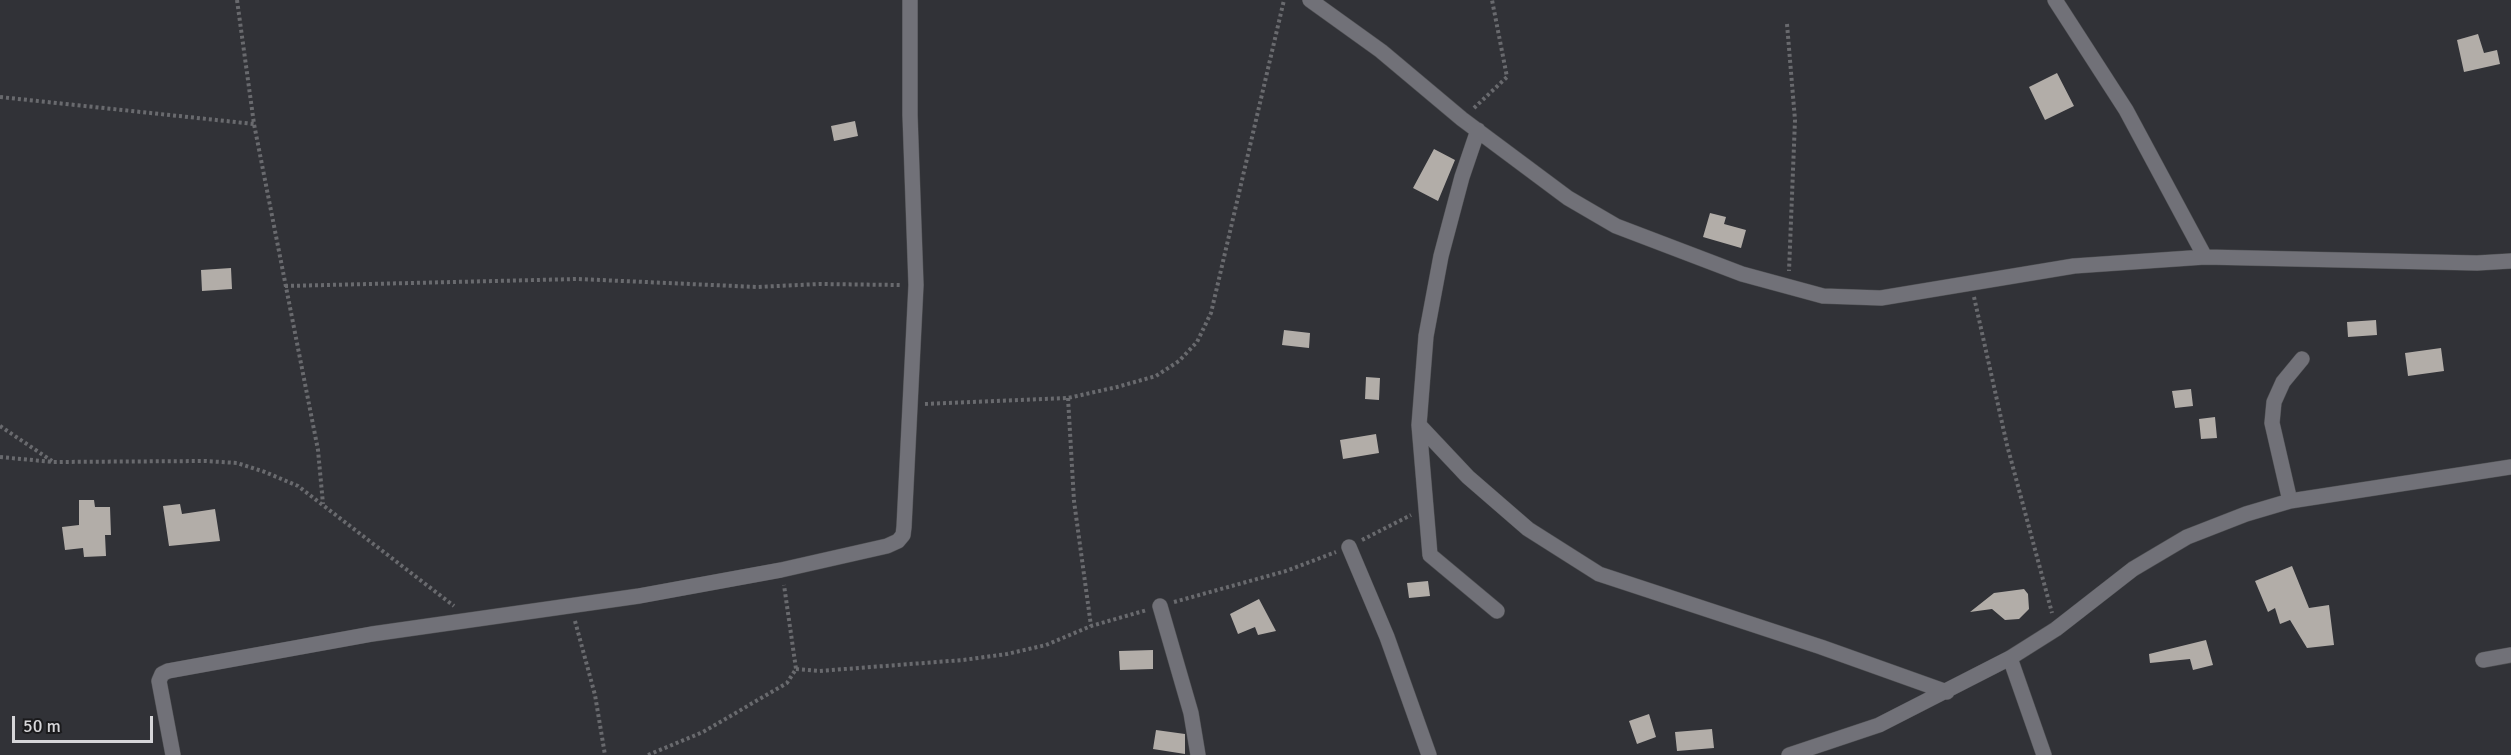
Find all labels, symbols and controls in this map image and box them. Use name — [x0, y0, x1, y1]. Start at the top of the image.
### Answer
scale bar — [15, 704, 156, 742]
text: 50 m — [23, 715, 61, 737]

